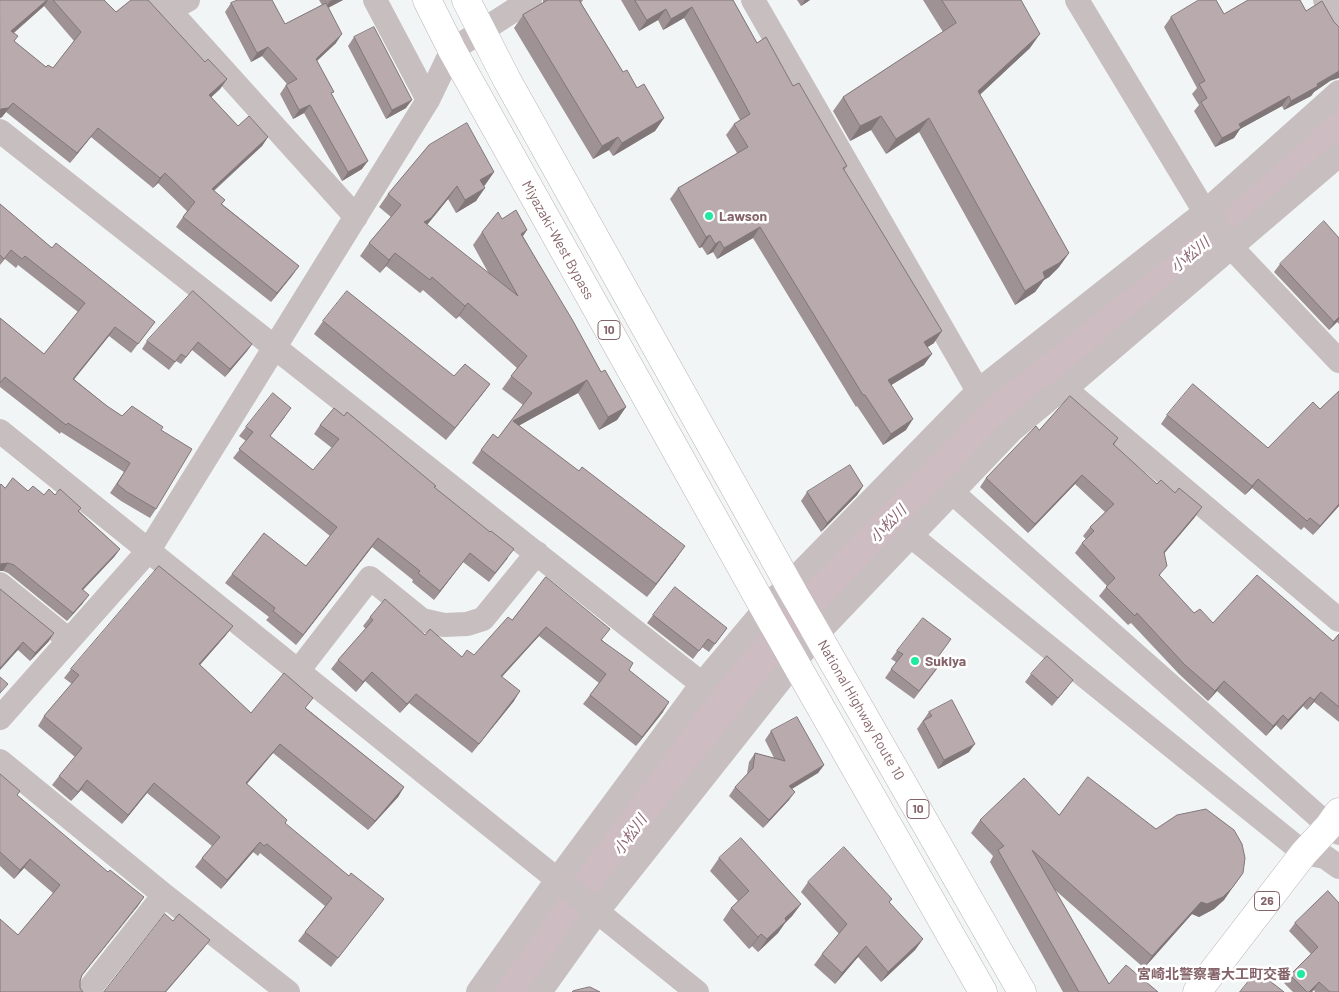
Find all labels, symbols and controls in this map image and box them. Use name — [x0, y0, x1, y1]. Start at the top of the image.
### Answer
street label: Miyazaki-West Bypass — [518, 178, 598, 302]
place label: Lawson — [719, 208, 767, 224]
marker: Lawson — [703, 210, 715, 222]
water label: 小松川 — [1167, 234, 1213, 276]
road number: 10 — [598, 320, 620, 340]
water label: 小松川 — [866, 502, 910, 546]
street label: National Highway Route 10 — [814, 637, 908, 783]
place label: Sukiya — [925, 653, 966, 669]
marker: Sukiya — [909, 655, 921, 667]
road number: 10 — [907, 800, 929, 819]
water label: 小松川 — [609, 812, 651, 858]
road number: 26 — [1254, 891, 1280, 910]
place label: 宮崎北警察署大工町交番 — [1137, 966, 1291, 982]
marker: 宮崎北警察署大工町交番 — [1295, 968, 1307, 980]

